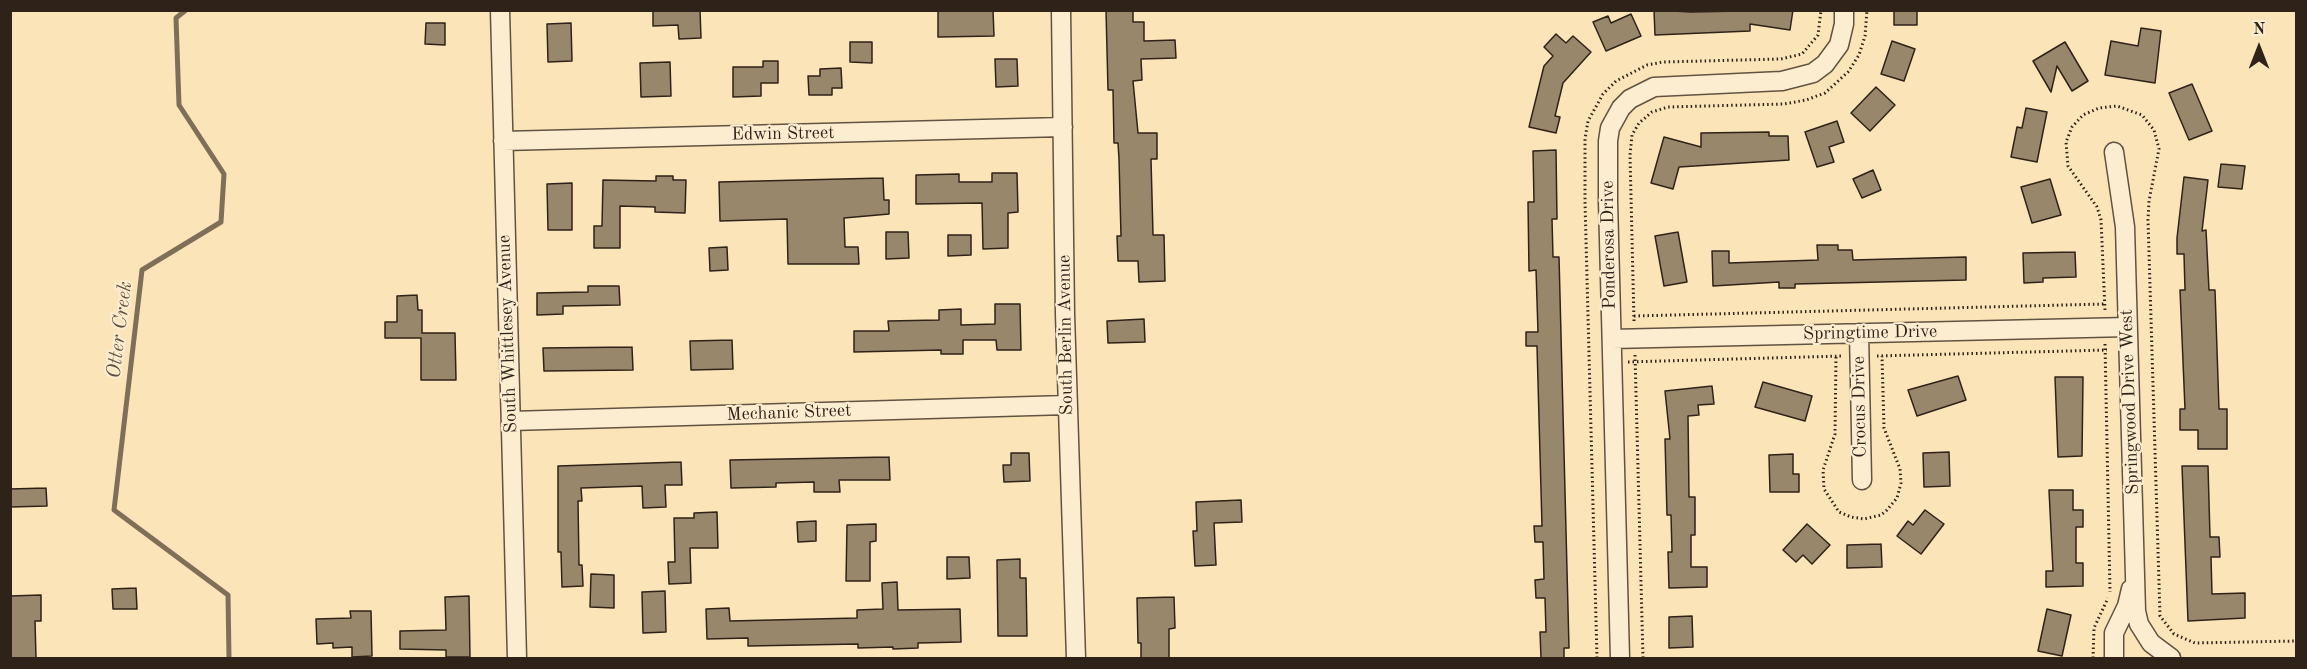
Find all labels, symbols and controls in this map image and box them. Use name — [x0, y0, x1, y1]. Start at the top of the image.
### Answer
north arrow — [2229, 18, 2289, 78]
text: N — [2253, 22, 2265, 38]
street label: Edwin Street — [731, 122, 835, 146]
street label: Ponderosa Drive — [1597, 180, 1621, 310]
street label: South Whittlesey Avenue — [494, 235, 522, 433]
street label: South Berlin Avenue — [1054, 255, 1078, 415]
water label: Otter Creek — [102, 280, 138, 380]
street label: Springwood Drive West — [2116, 309, 2144, 495]
street label: Springtime Drive — [1803, 321, 1937, 345]
street label: Crocus Drive — [1848, 356, 1872, 458]
street label: Mechanic Street — [726, 400, 852, 426]

